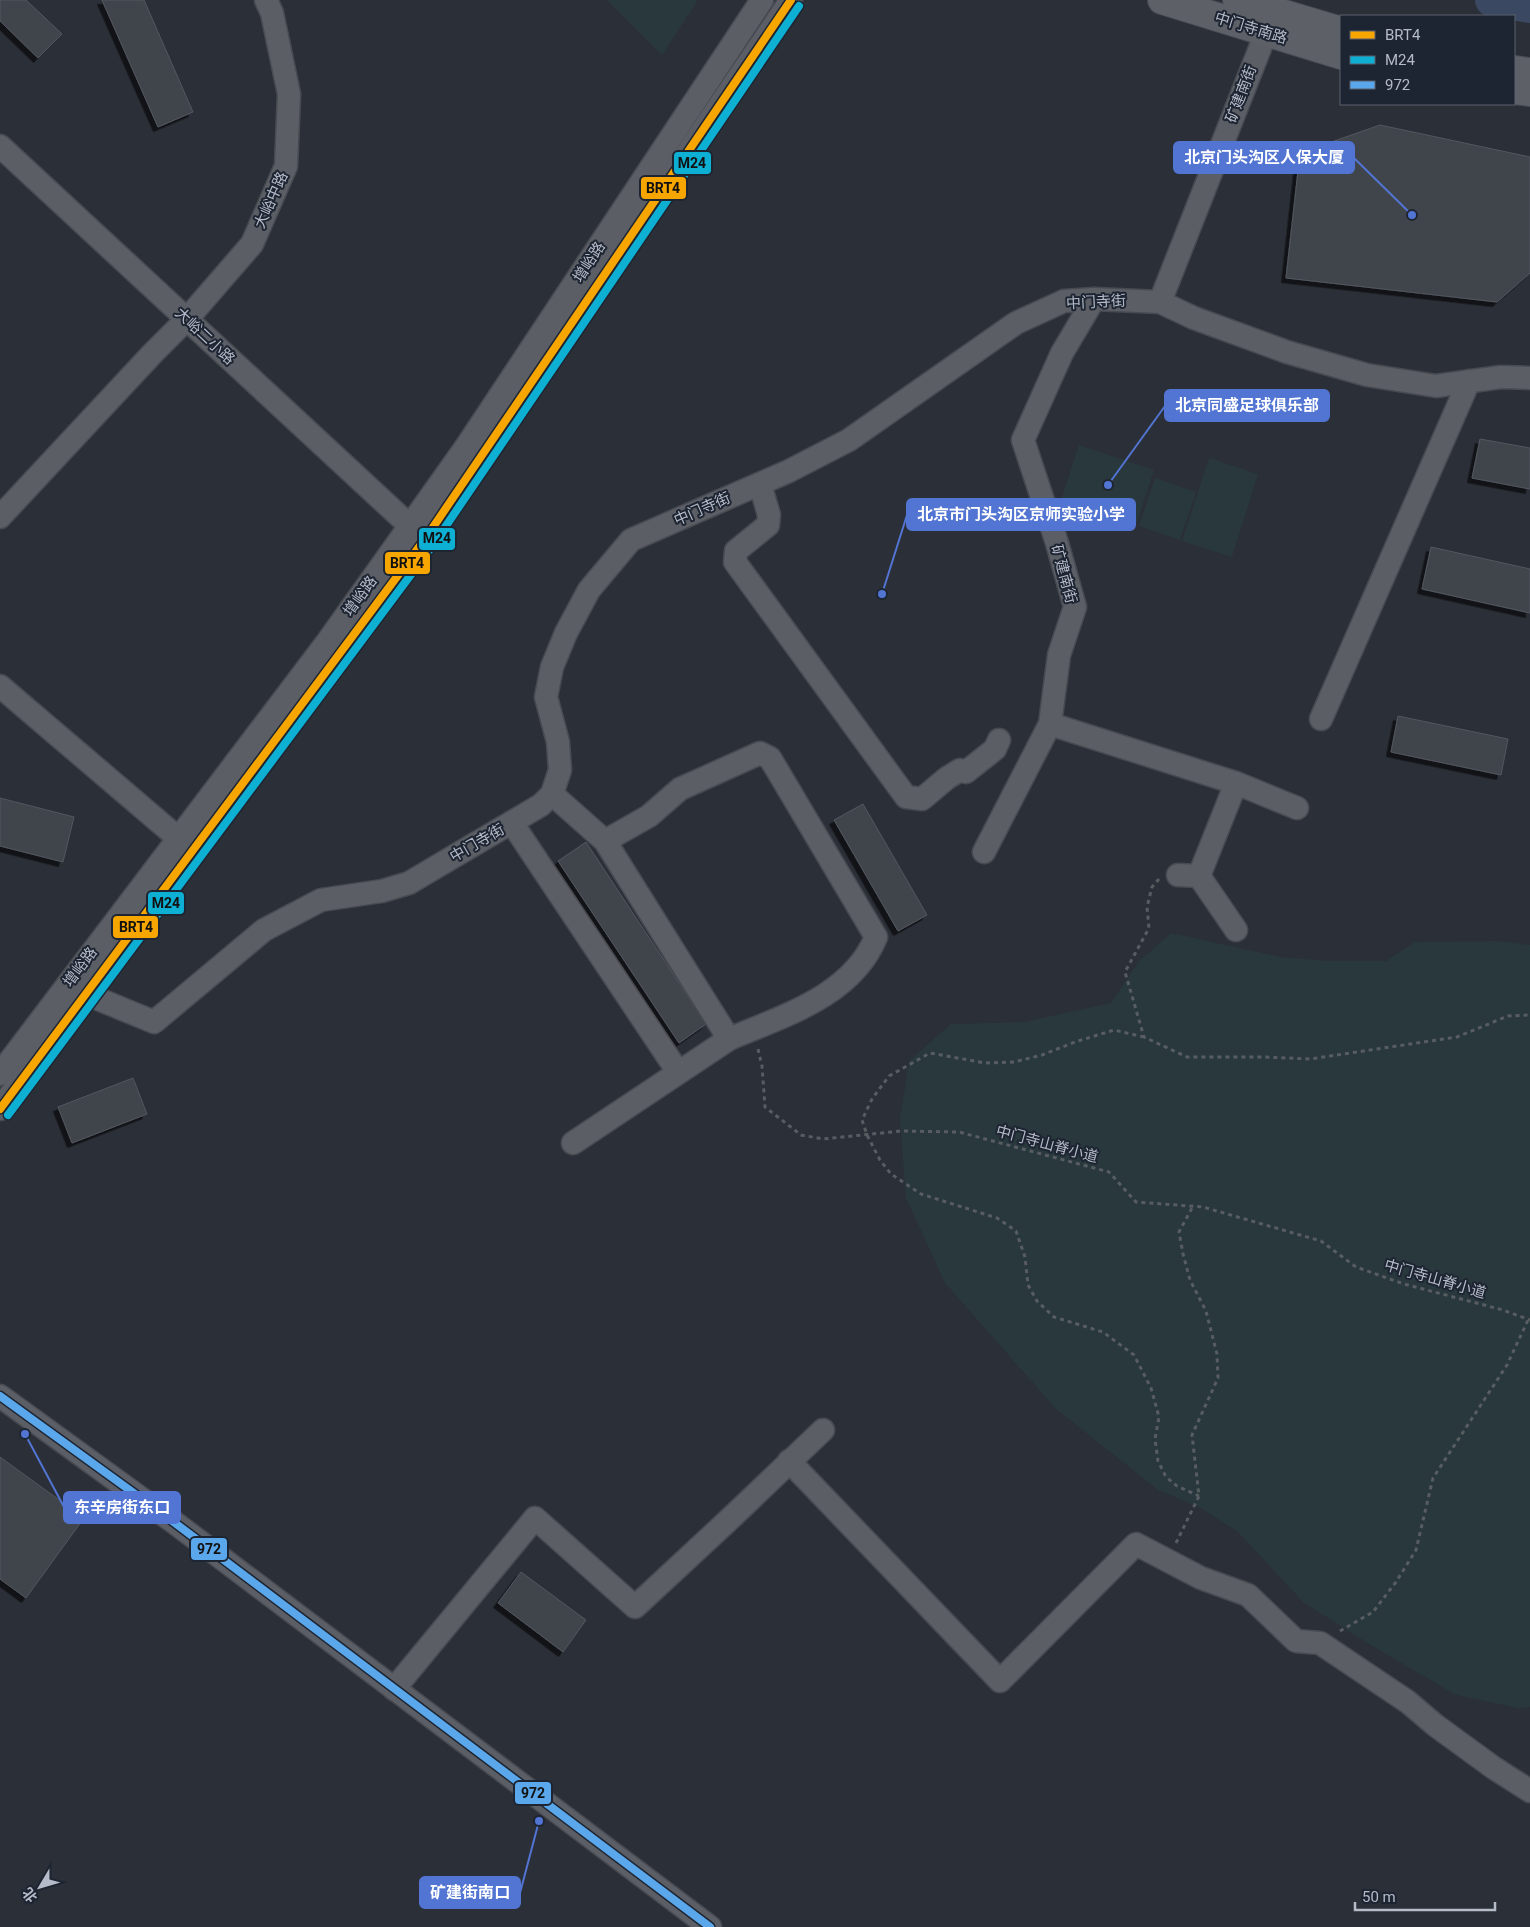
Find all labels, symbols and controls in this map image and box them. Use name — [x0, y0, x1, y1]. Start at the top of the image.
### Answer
street label: 中门寺南路 — [1212, 8, 1290, 48]
legend — [1340, 15, 1515, 105]
text: BRT4 — [1385, 26, 1421, 44]
text: M24 — [1385, 51, 1416, 69]
street label: 矿建南街 — [1222, 63, 1260, 125]
text: 972 — [1385, 76, 1410, 94]
callout: 北京门头沟区人保大厦 — [1174, 142, 1354, 173]
text: 北京门头沟区人保大厦 — [1184, 148, 1344, 167]
line badge: M24 — [673, 151, 712, 175]
text: M24 — [678, 155, 706, 171]
street label: 大峪中路 — [251, 169, 291, 231]
line badge: BRT4 — [640, 176, 687, 200]
text: BRT4 — [646, 180, 680, 196]
street label: 增峪路 — [569, 238, 609, 286]
street label: 中门寺街 — [1066, 291, 1126, 313]
street label: 大峪二小路 — [171, 304, 239, 368]
callout: 北京同盛足球俱乐部 — [1165, 390, 1329, 421]
text: 北京同盛足球俱乐部 — [1175, 396, 1319, 415]
street label: 中门寺街 — [671, 489, 733, 529]
callout: 北京市门头沟区京师实验小学 — [907, 499, 1135, 530]
text: 北京市门头沟区京师实验小学 — [917, 505, 1125, 524]
line badge: M24 — [418, 527, 456, 551]
text: M24 — [423, 530, 451, 546]
street label: 矿建南街 — [1048, 543, 1080, 605]
line badge: BRT4 — [384, 551, 431, 575]
text: BRT4 — [390, 555, 424, 571]
street label: 增峪路 — [339, 573, 381, 619]
street label: 中门寺街 — [447, 820, 507, 866]
line badge: M24 — [147, 891, 185, 915]
text: M24 — [152, 895, 180, 911]
line badge: BRT4 — [112, 915, 159, 939]
text: BRT4 — [119, 919, 153, 935]
street label: 增峪路 — [59, 944, 101, 990]
street label: 中门寺山脊小道 — [994, 1122, 1100, 1166]
street label: 中门寺山脊小道 — [1382, 1256, 1488, 1302]
callout: 东辛房街东口 — [64, 1492, 180, 1523]
text: 东辛房街东口 — [74, 1498, 170, 1517]
line badge: 972 — [190, 1537, 228, 1561]
text: 972 — [197, 1541, 221, 1557]
line badge: 972 — [514, 1781, 552, 1805]
text: 972 — [521, 1785, 545, 1801]
north arrow — [15, 1862, 65, 1912]
callout: 矿建街南口 — [420, 1877, 520, 1908]
scale bar — [1355, 1880, 1495, 1912]
text: 矿建街南口 — [430, 1883, 510, 1902]
text: 北 — [19, 1885, 40, 1905]
text: 50 m — [1362, 1888, 1396, 1906]

